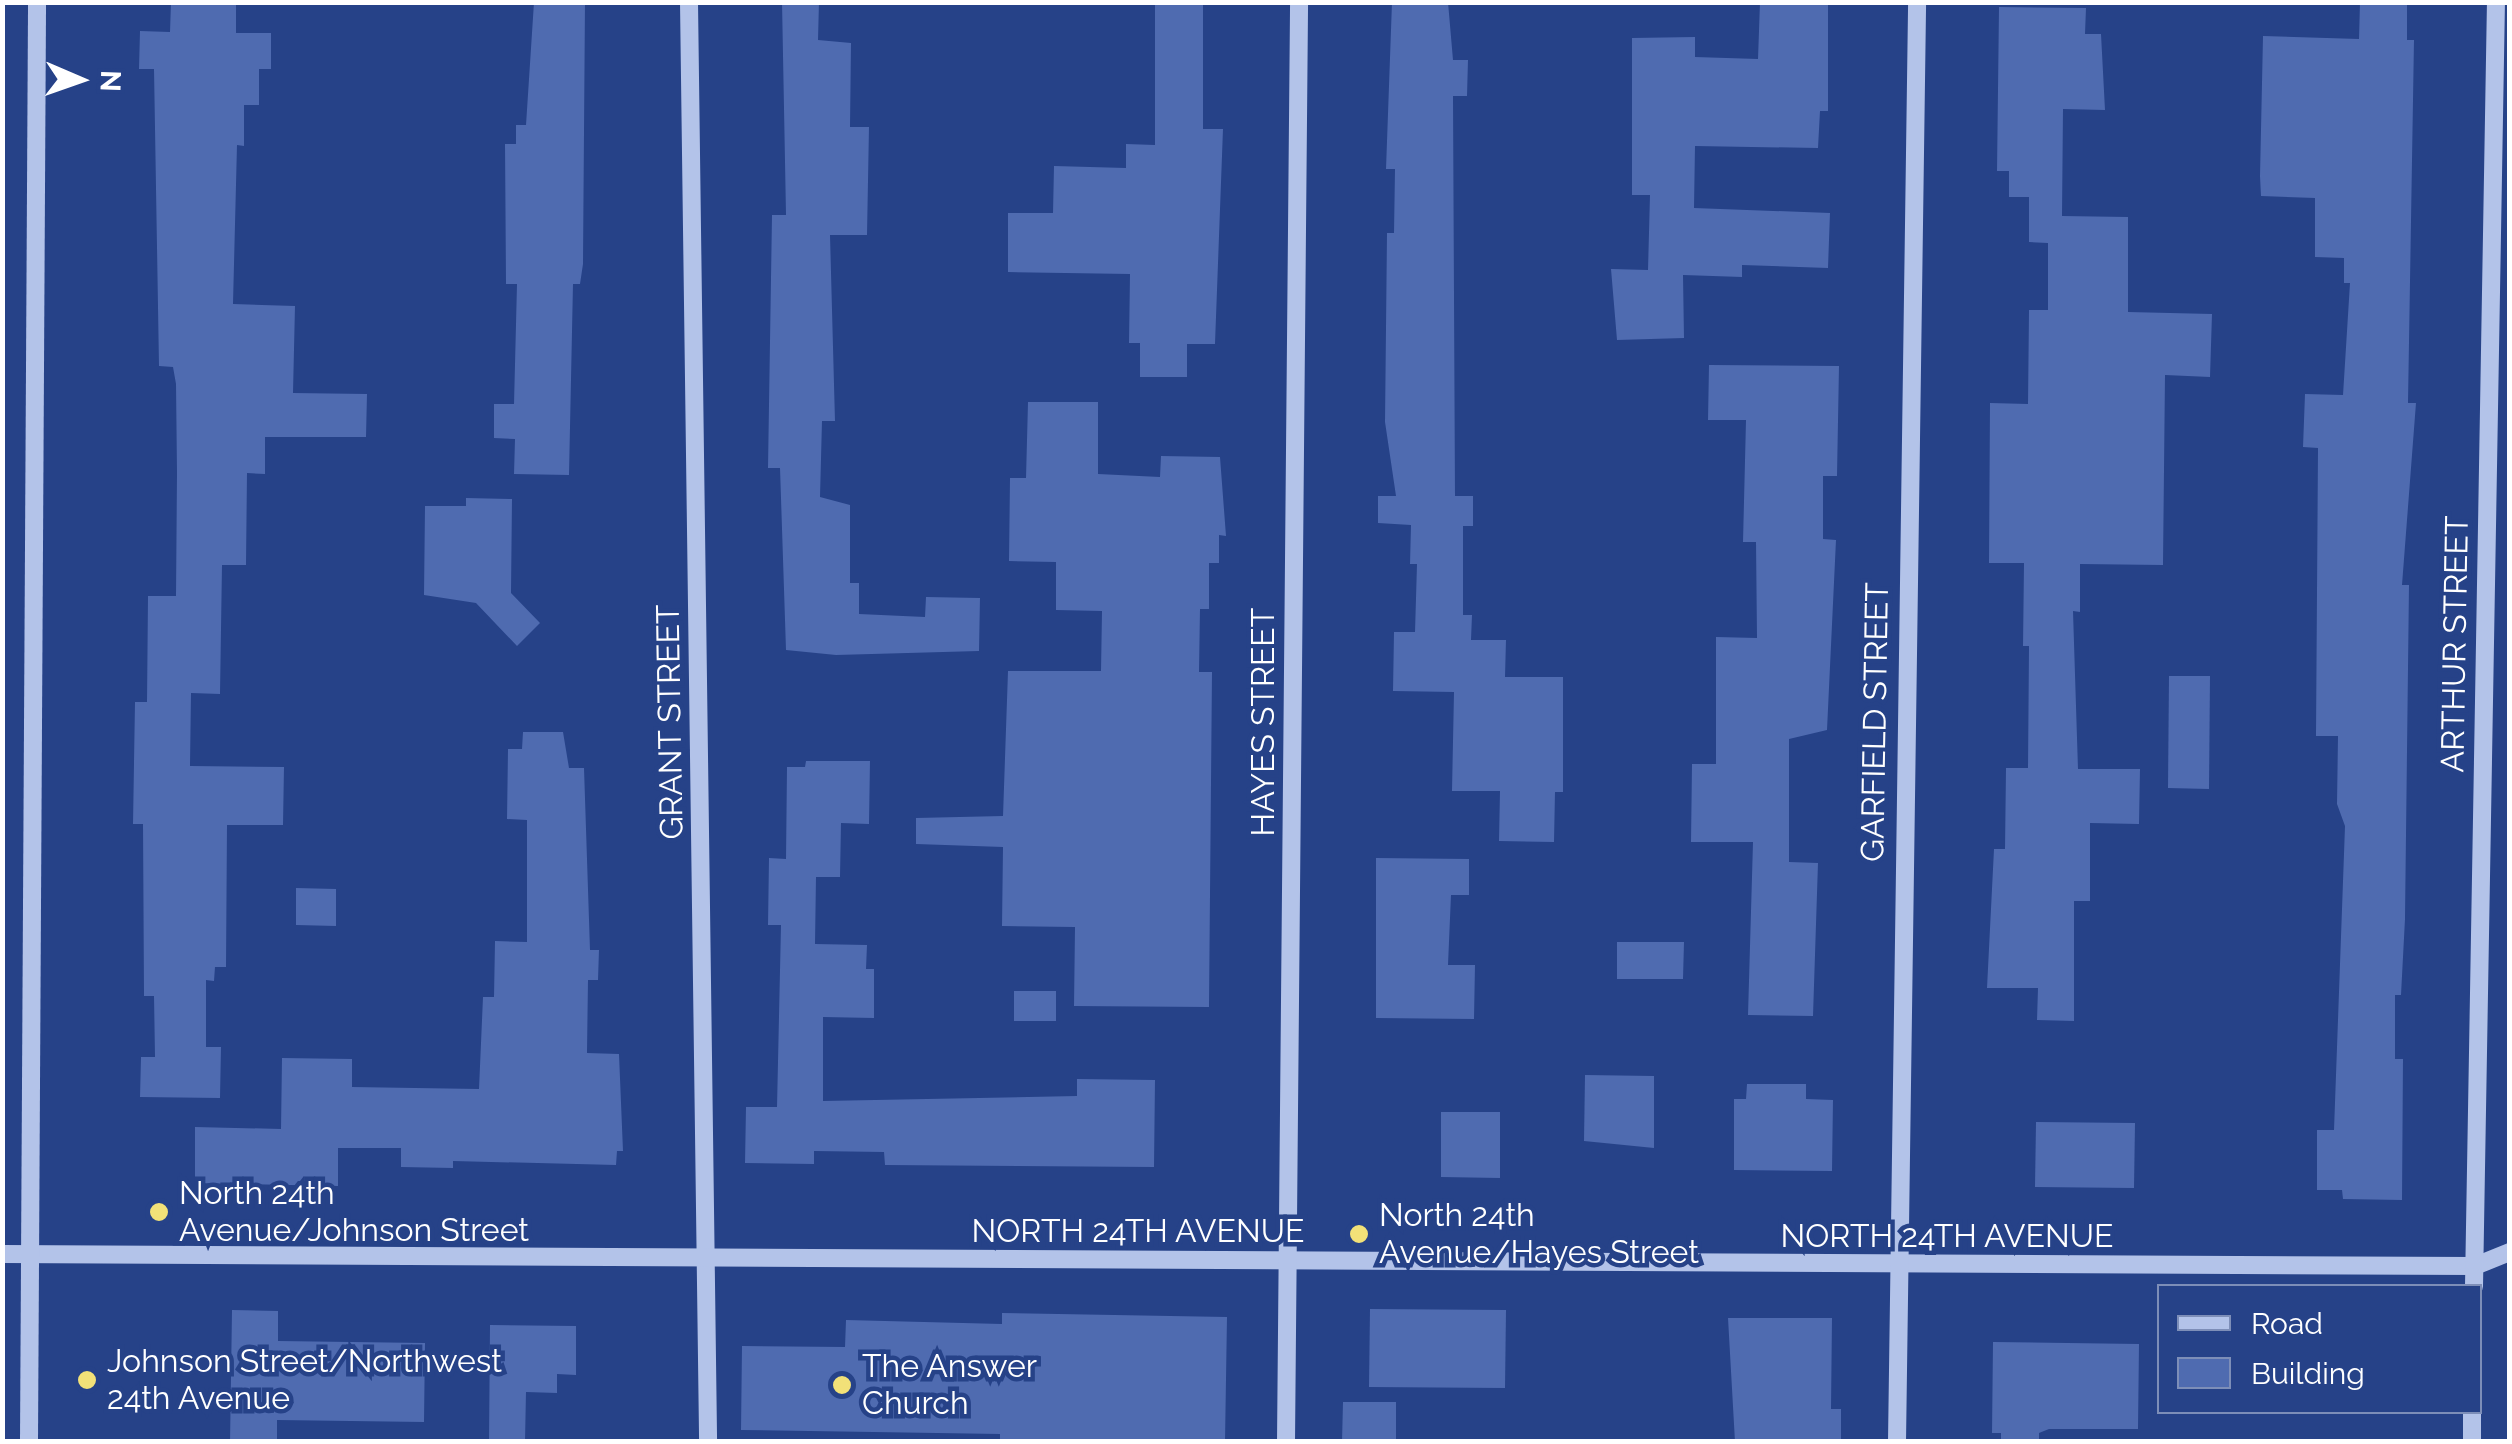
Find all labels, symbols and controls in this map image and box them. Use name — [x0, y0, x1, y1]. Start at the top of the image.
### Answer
north arrow — [30, 30, 130, 130]
text: N — [94, 70, 127, 92]
street label: ARTHUR STREET — [2434, 515, 2476, 773]
street label: GARFIELD STREET — [1853, 582, 1897, 862]
street label: GRANT STREET — [649, 604, 691, 840]
street label: HAYES STREET — [1244, 608, 1282, 836]
place label: North 24th Avenue/Johnson Street — [179, 1175, 529, 1250]
place label: North 24th Avenue/Hayes Street — [1379, 1197, 1699, 1272]
marker: North 24th Avenue/Johnson Street — [148, 1201, 170, 1223]
street label: NORTH 24TH AVENUE — [971, 1212, 1305, 1250]
street label: NORTH 24TH AVENUE — [1780, 1217, 2114, 1255]
marker: North 24th Avenue/Hayes Street — [1348, 1223, 1370, 1245]
legend — [2157, 1284, 2482, 1414]
text: Road — [2251, 1306, 2323, 1341]
place label: Johnson Street/Northwest 24th Avenue — [107, 1343, 502, 1418]
place label: The Answer Church — [862, 1348, 1038, 1423]
text: Building — [2251, 1356, 2365, 1391]
marker: Johnson Street/Northwest 24th Avenue — [76, 1369, 98, 1391]
marker: The Answer Church — [831, 1374, 853, 1396]

